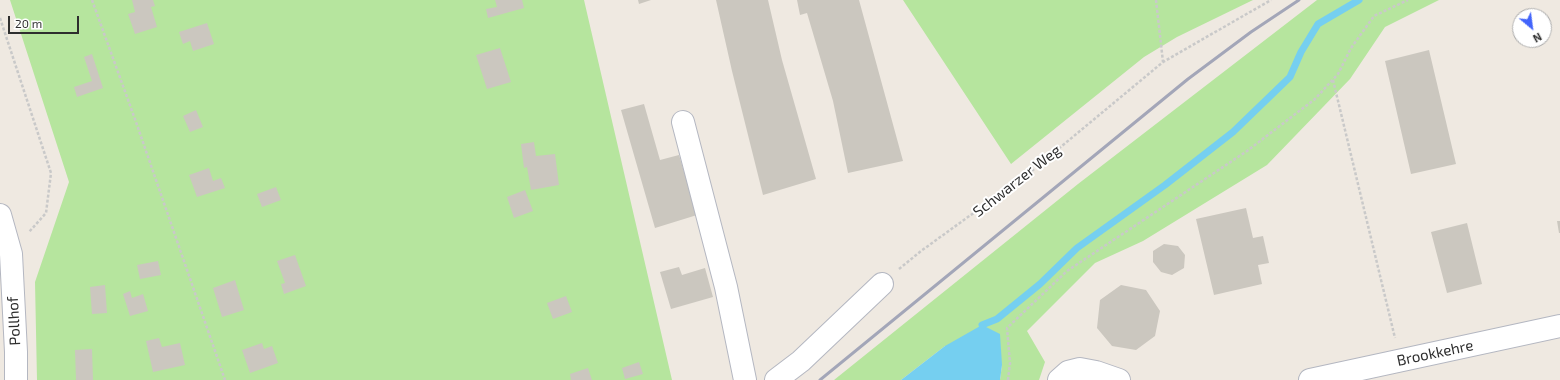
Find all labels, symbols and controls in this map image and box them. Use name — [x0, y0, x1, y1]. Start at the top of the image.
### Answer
scale bar — [10, 8, 81, 34]
north arrow — [1512, 8, 1552, 48]
text: 20 m — [15, 16, 42, 30]
text: N — [1531, 30, 1544, 46]
street label: Schwarzer Weg — [970, 141, 1064, 221]
street label: Pollhof — [4, 296, 24, 346]
street label: Brookkehre — [1395, 336, 1475, 370]

